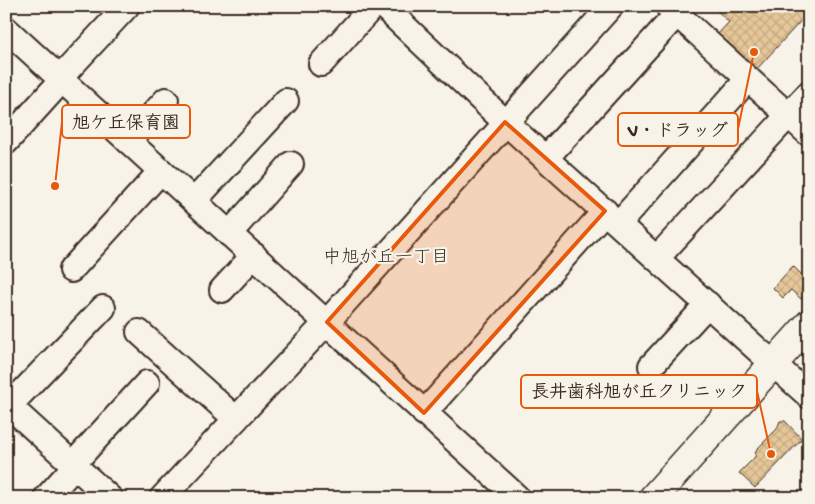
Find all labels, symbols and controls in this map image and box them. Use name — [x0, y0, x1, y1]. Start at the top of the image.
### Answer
callout: 旭ケ丘保育園 — [62, 105, 190, 138]
text: 旭ケ丘保育園 — [72, 113, 180, 135]
callout: V・ドラッグ — [618, 113, 738, 146]
text: V・ドラッグ — [627, 121, 728, 143]
district label: 中旭が丘一丁目 — [323, 247, 449, 269]
callout: 長井歯科旭が丘クリニック — [521, 375, 757, 408]
text: 長井歯科旭が丘クリニック — [531, 382, 747, 404]

